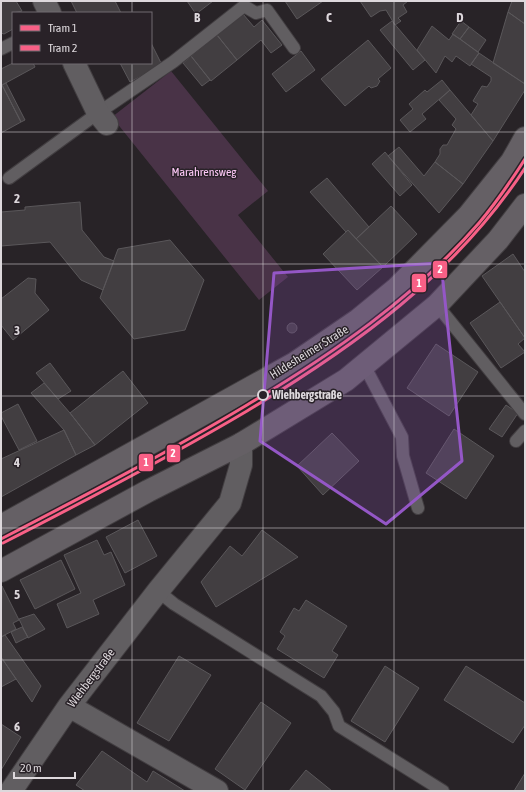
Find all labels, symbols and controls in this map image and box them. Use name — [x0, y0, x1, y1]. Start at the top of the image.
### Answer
text: B — [194, 10, 201, 25]
text: C — [326, 10, 332, 25]
text: D — [456, 10, 464, 25]
legend — [12, 12, 152, 64]
text: Tram 1 — [48, 21, 78, 35]
text: Tram 2 — [48, 41, 77, 55]
park label: Marahrensweg — [171, 165, 237, 179]
text: 2 — [14, 191, 20, 206]
line badge: 2 — [432, 260, 448, 279]
text: 2 — [437, 263, 443, 275]
line badge: 1 — [411, 273, 427, 293]
text: 1 — [416, 277, 422, 289]
street label: Hildesheimer Straße — [267, 322, 351, 382]
text: 3 — [14, 323, 20, 338]
place label: Wiehbergstraße — [271, 388, 342, 402]
marker: Wiehbergstraße — [257, 389, 269, 401]
line badge: 2 — [166, 444, 181, 463]
text: 2 — [170, 447, 176, 459]
line badge: 1 — [138, 453, 154, 472]
text: 4 — [13, 455, 20, 470]
text: 1 — [143, 456, 149, 468]
text: 5 — [14, 587, 20, 602]
street label: Wiehbergstraße — [64, 646, 118, 710]
text: 6 — [14, 719, 20, 734]
scale bar — [14, 754, 75, 780]
text: 20 m — [20, 761, 42, 775]

